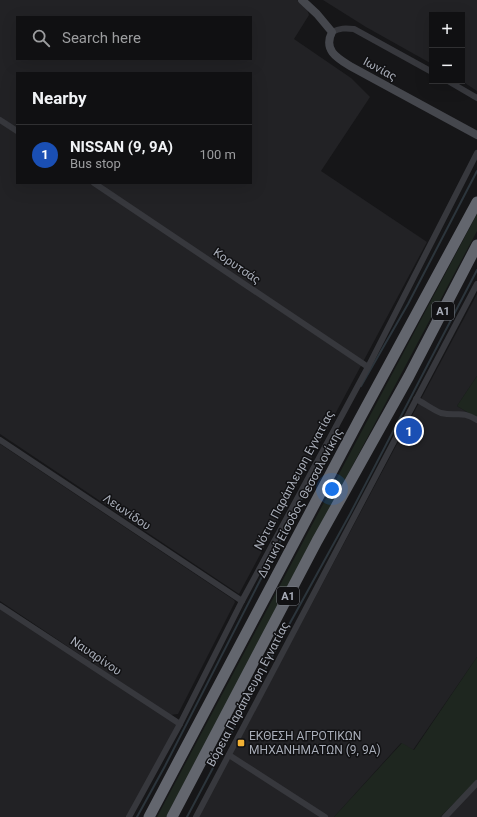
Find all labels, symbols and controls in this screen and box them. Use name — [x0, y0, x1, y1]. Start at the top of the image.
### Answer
map controls — [429, 12, 465, 84]
button: + — [429, 12, 465, 48]
search box — [16, 16, 252, 60]
icon: search — [30, 27, 52, 49]
text: Search here — [62, 29, 141, 47]
button: − — [429, 48, 465, 84]
street label: Ιωνίας — [361, 54, 399, 84]
text: Nearby — [32, 88, 87, 108]
text: NISSAN (9, 9Α) — [70, 138, 173, 156]
text: 1 — [41, 147, 49, 162]
text: 100 m — [199, 147, 236, 162]
text: Bus stop — [70, 156, 121, 171]
street label: Κορυτσάς — [211, 245, 263, 287]
road number: Α1 — [432, 302, 454, 320]
street label: Νότια Παράπλευρη Εγνατίας — [251, 408, 337, 552]
pin: 1 — [396, 416, 422, 446]
street label: Δυτική Είσοδος Θεσσαλονίκης — [255, 426, 345, 580]
your location — [322, 479, 342, 499]
street label: Λεωνίδου — [101, 491, 153, 533]
road number: Α1 — [277, 587, 299, 605]
street label: Βόρεια Παράπλευρη Εγνατίας — [204, 619, 292, 769]
street label: Ναυαρίνου — [68, 634, 124, 678]
place label: ΕΚΘΕΣΗ ΑΓΡΟΤΙΚΩΝ ΜΗΧΑΝΗΜΑΤΩΝ (9, 9Α) — [249, 729, 381, 757]
marker: ΕΚΘΕΣΗ ΑΓΡΟΤΙΚΩΝ ΜΗΧΑΝΗΜΑΤΩΝ (9, 9Α) — [236, 738, 246, 748]

